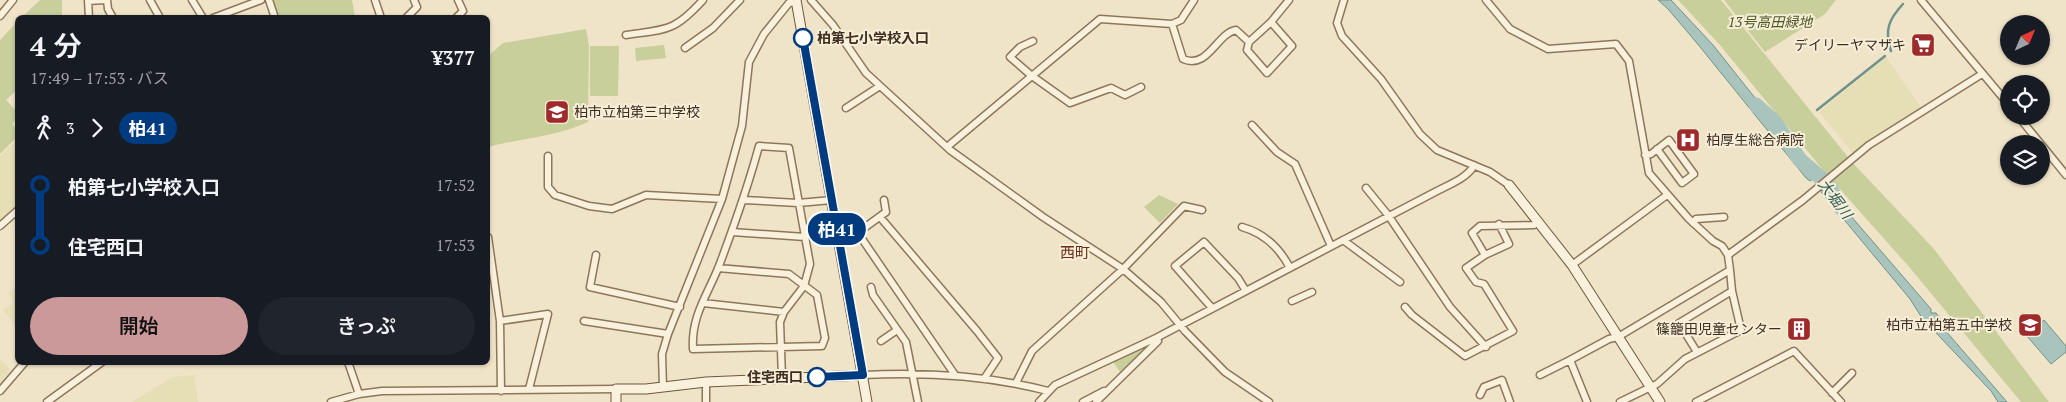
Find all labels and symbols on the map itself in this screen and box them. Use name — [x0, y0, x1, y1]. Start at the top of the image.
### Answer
park label: 13号高田緑地 — [1728, 12, 1814, 31]
north arrow — [2000, 15, 2050, 65]
marker: 柏第七小学校入口 — [793, 28, 813, 48]
place label: 柏第七小学校入口 — [817, 28, 929, 47]
supermarket icon: デイリーヤマザキ — [1910, 32, 1936, 58]
place label: デイリーヤマザキ — [1794, 35, 1906, 54]
school or university icon: 柏市立柏第三中学校 — [544, 99, 570, 125]
place label: 柏市立柏第三中学校 — [574, 102, 700, 121]
hospital icon: 柏厚生総合病院 — [1675, 127, 1701, 153]
place label: 柏厚生総合病院 — [1706, 130, 1804, 149]
water label: 大堀川 — [1814, 174, 1859, 224]
line badge: 柏41 — [808, 213, 866, 245]
district label: 西町 — [1060, 242, 1090, 262]
school or university icon: 柏市立柏第五中学校 — [2017, 312, 2043, 338]
place label: 柏市立柏第五中学校 — [1886, 315, 2012, 334]
building icon: 篠籠田児童センター — [1786, 316, 1812, 342]
place label: 篠籠田児童センター — [1656, 319, 1782, 338]
place label: 住宅西口 — [747, 367, 803, 386]
marker: 住宅西口 — [807, 367, 827, 387]

